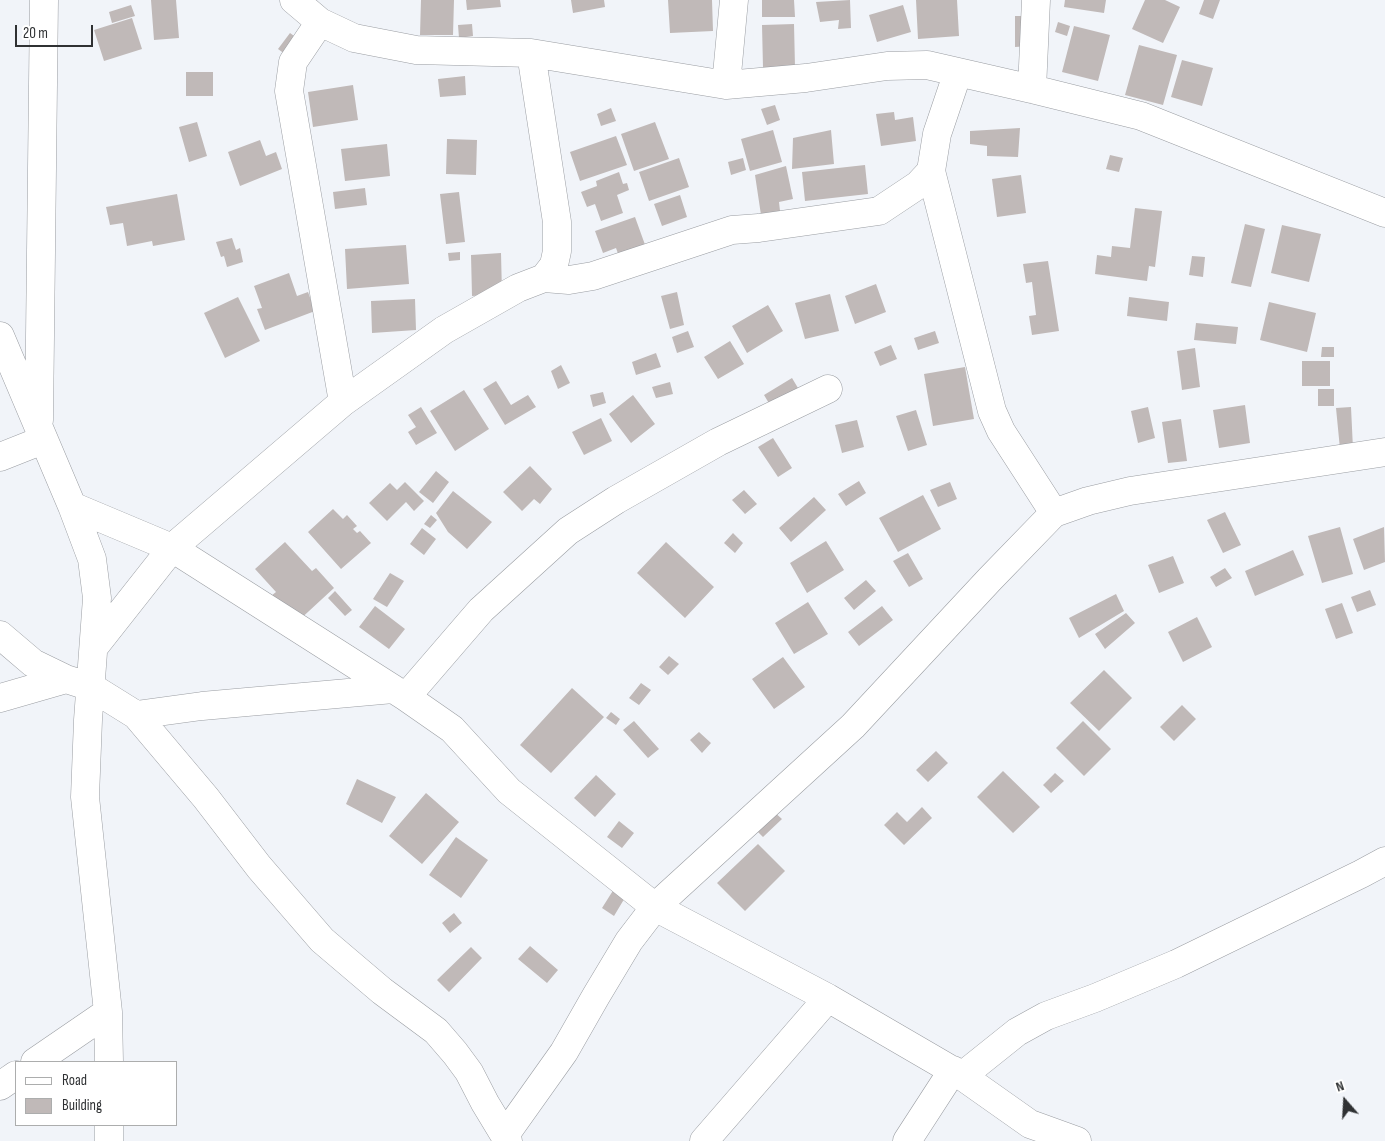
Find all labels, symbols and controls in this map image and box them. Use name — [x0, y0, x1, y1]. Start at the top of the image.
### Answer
scale bar — [18, 15, 95, 47]
text: 20 m — [23, 24, 48, 43]
legend — [15, 1061, 178, 1126]
text: Road — [62, 1071, 87, 1090]
north arrow — [1320, 1076, 1370, 1126]
text: N — [1334, 1077, 1346, 1096]
text: Building — [62, 1096, 102, 1115]

